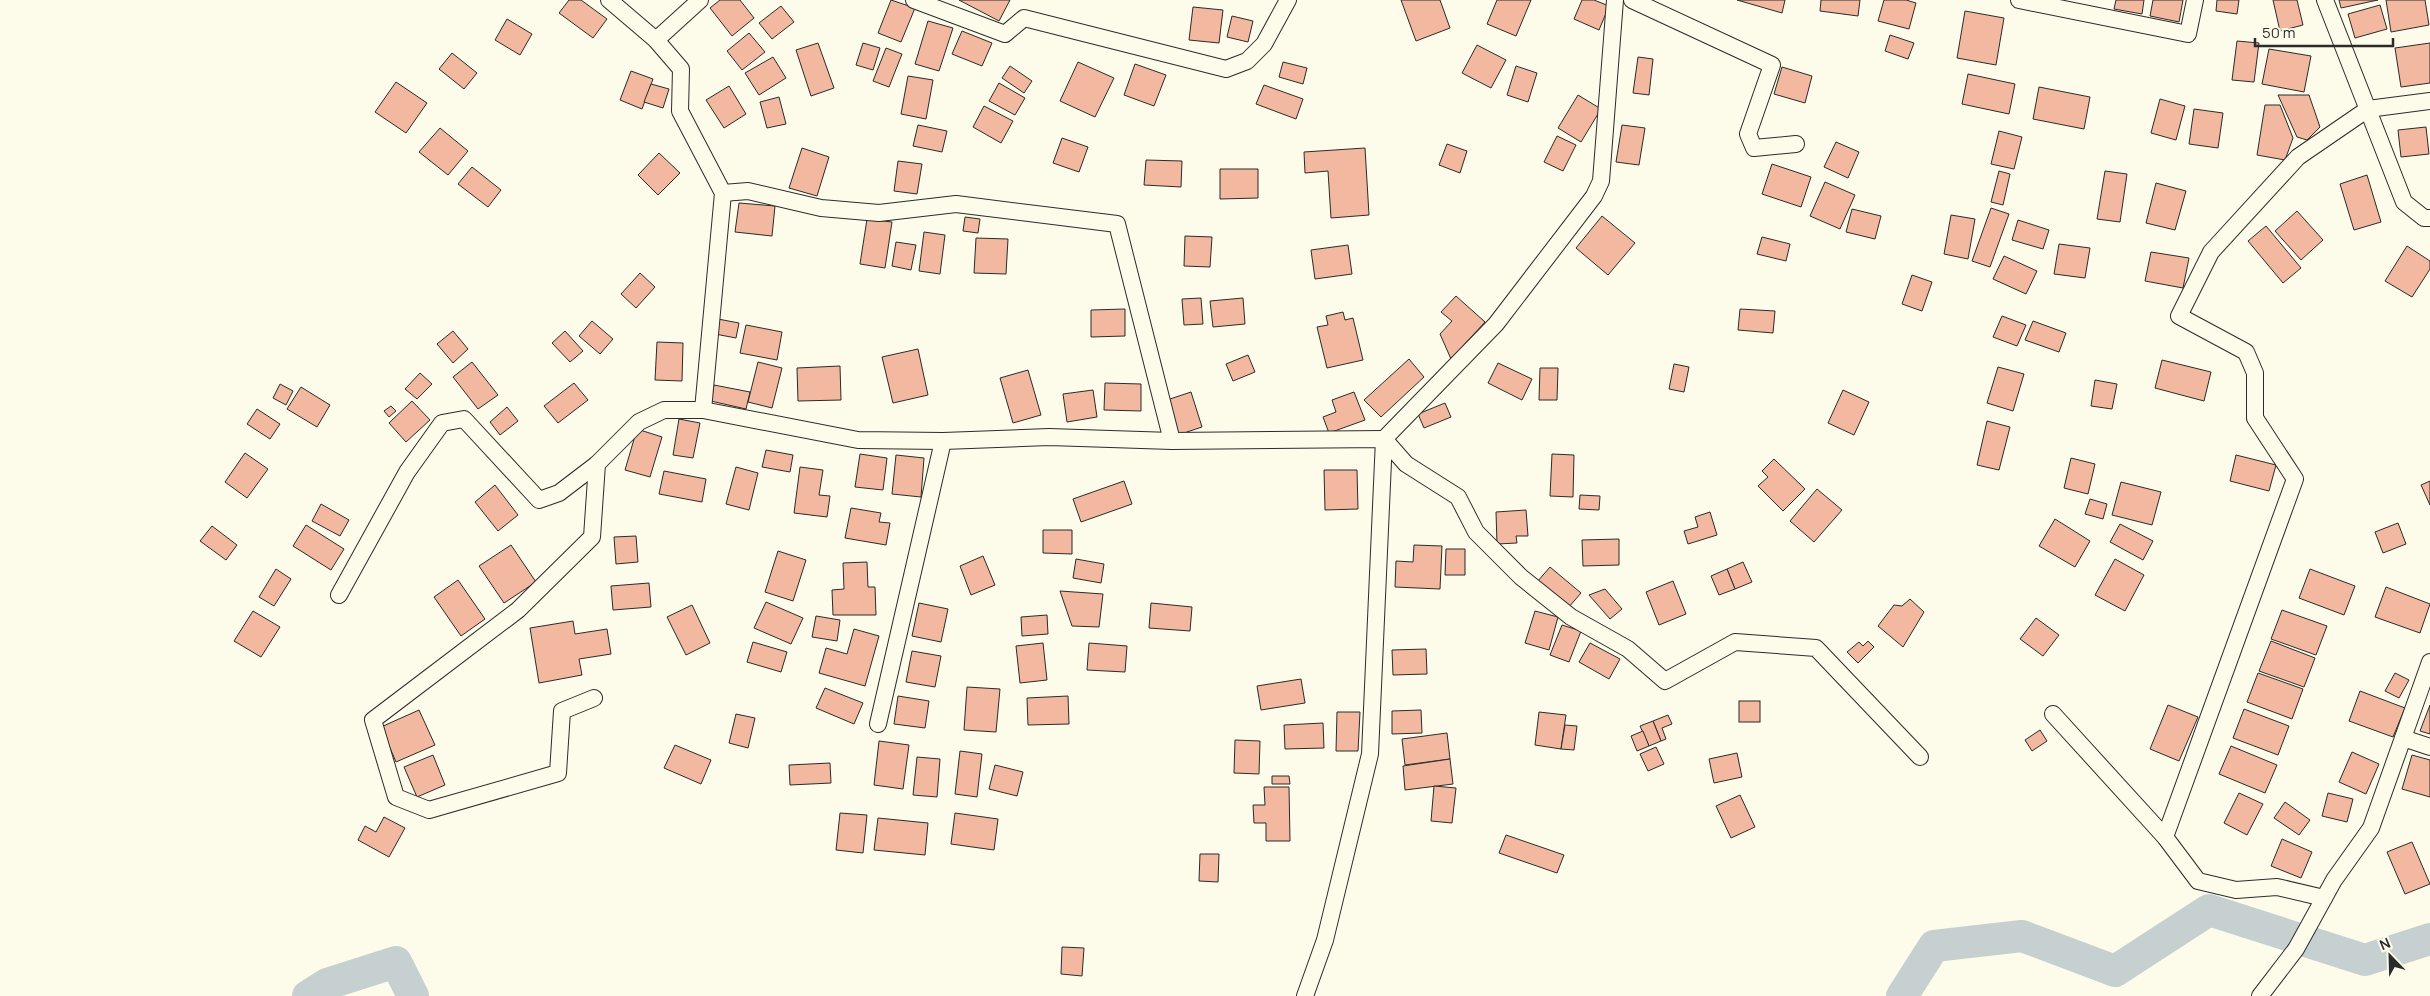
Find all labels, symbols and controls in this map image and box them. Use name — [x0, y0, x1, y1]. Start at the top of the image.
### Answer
scale bar — [2255, 15, 2392, 47]
text: 50 m — [2262, 22, 2296, 43]
north arrow — [2365, 931, 2415, 981]
text: N — [2376, 933, 2393, 954]

